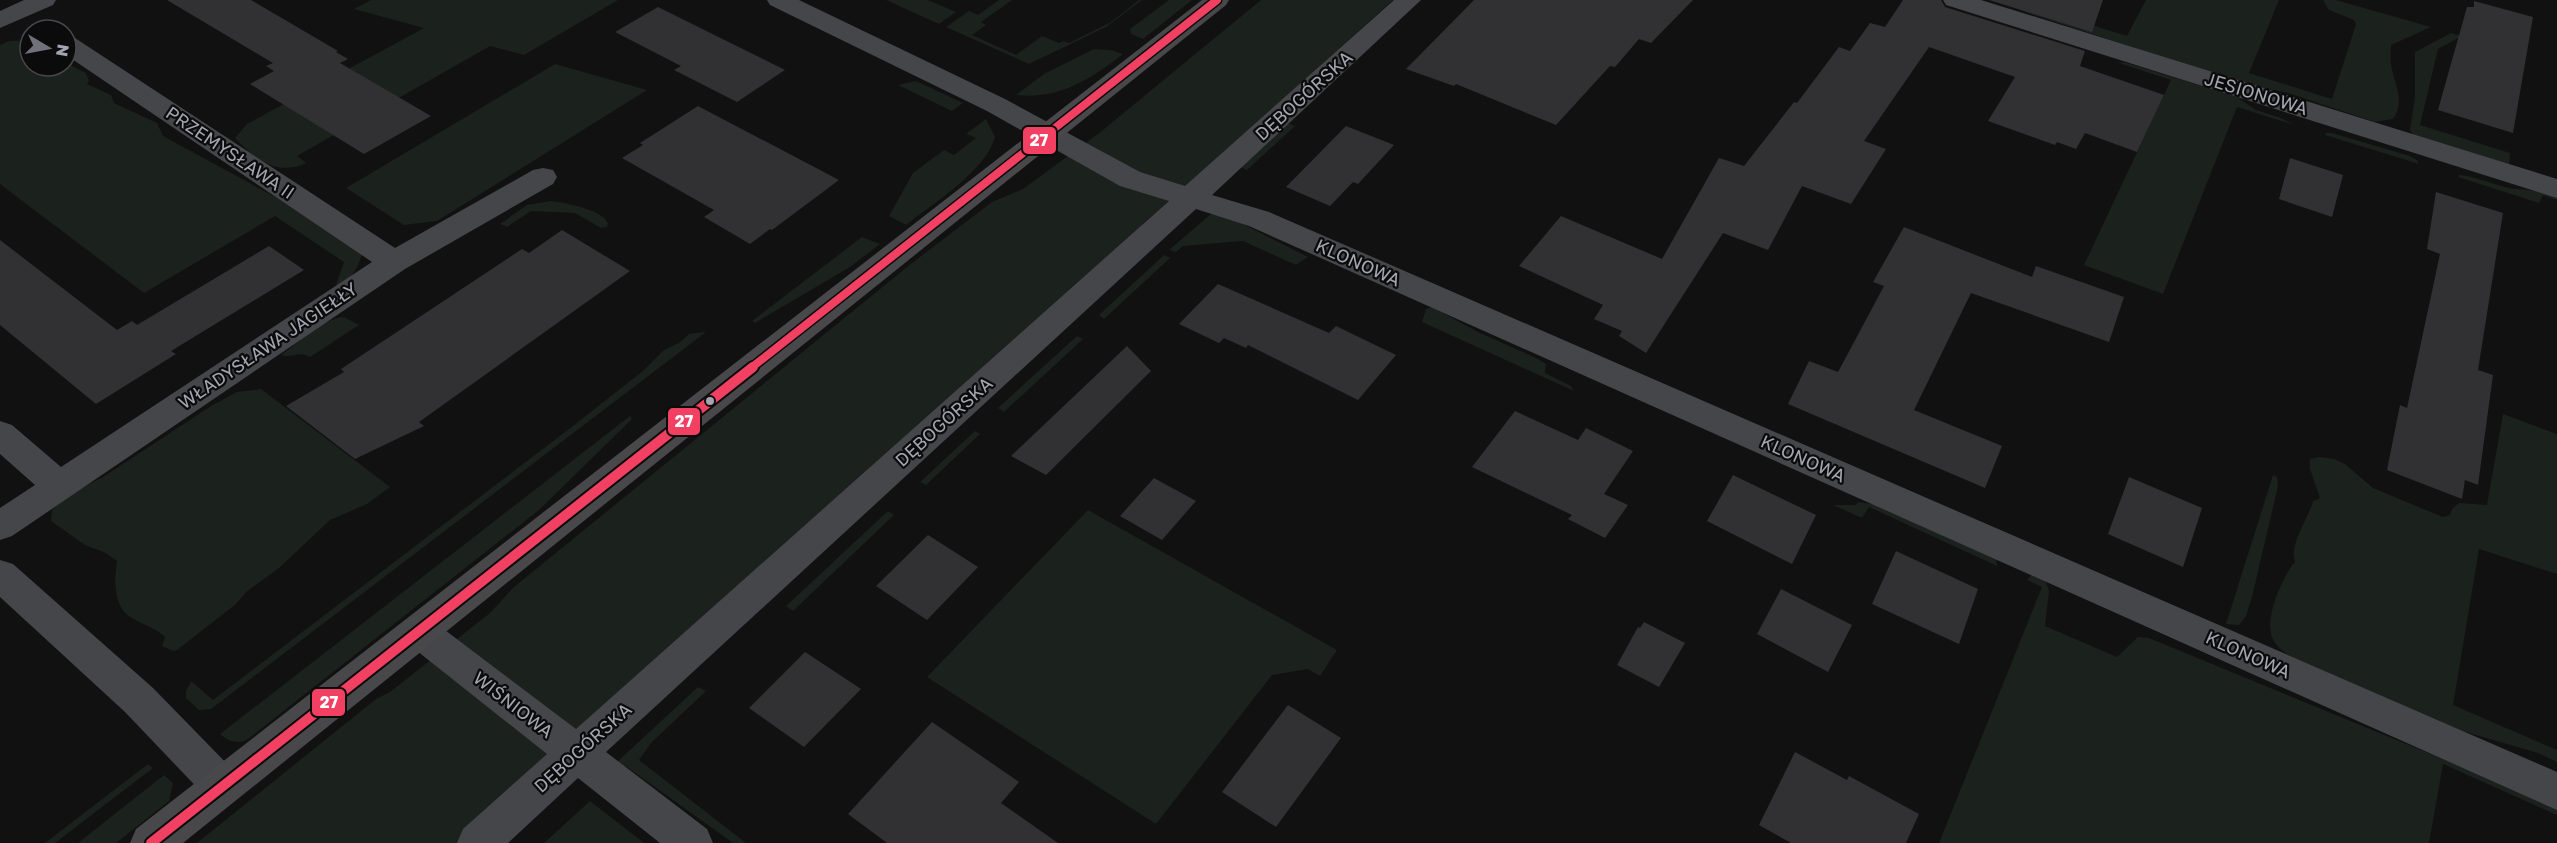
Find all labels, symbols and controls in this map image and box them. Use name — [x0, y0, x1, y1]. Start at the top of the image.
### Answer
north arrow — [18, 18, 78, 78]
text: N — [52, 43, 74, 58]
street label: DĘBOGÓRSKA — [1250, 46, 1357, 145]
street label: JESIONOWA — [2202, 67, 2310, 119]
street label: PRZEMYSŁAWA II — [162, 101, 299, 203]
line badge: 27 — [1022, 126, 1057, 155]
text: 27 — [1030, 130, 1049, 150]
street label: KLONOWA — [1313, 234, 1404, 291]
street label: WŁADYSŁAWA JAGIEŁŁY — [174, 277, 361, 413]
street label: DĘBOGÓRSKA — [890, 372, 997, 471]
unlabelled marker — [704, 395, 716, 407]
line badge: 27 — [667, 407, 701, 436]
text: 27 — [675, 411, 694, 431]
street label: KLONOWA — [1758, 430, 1849, 487]
street label: KLONOWA — [2203, 626, 2294, 683]
street label: WIŚNIOWA — [469, 666, 558, 742]
line badge: 27 — [311, 688, 346, 717]
text: 27 — [320, 692, 339, 712]
street label: DĘBOGÓRSKA — [529, 698, 636, 797]

